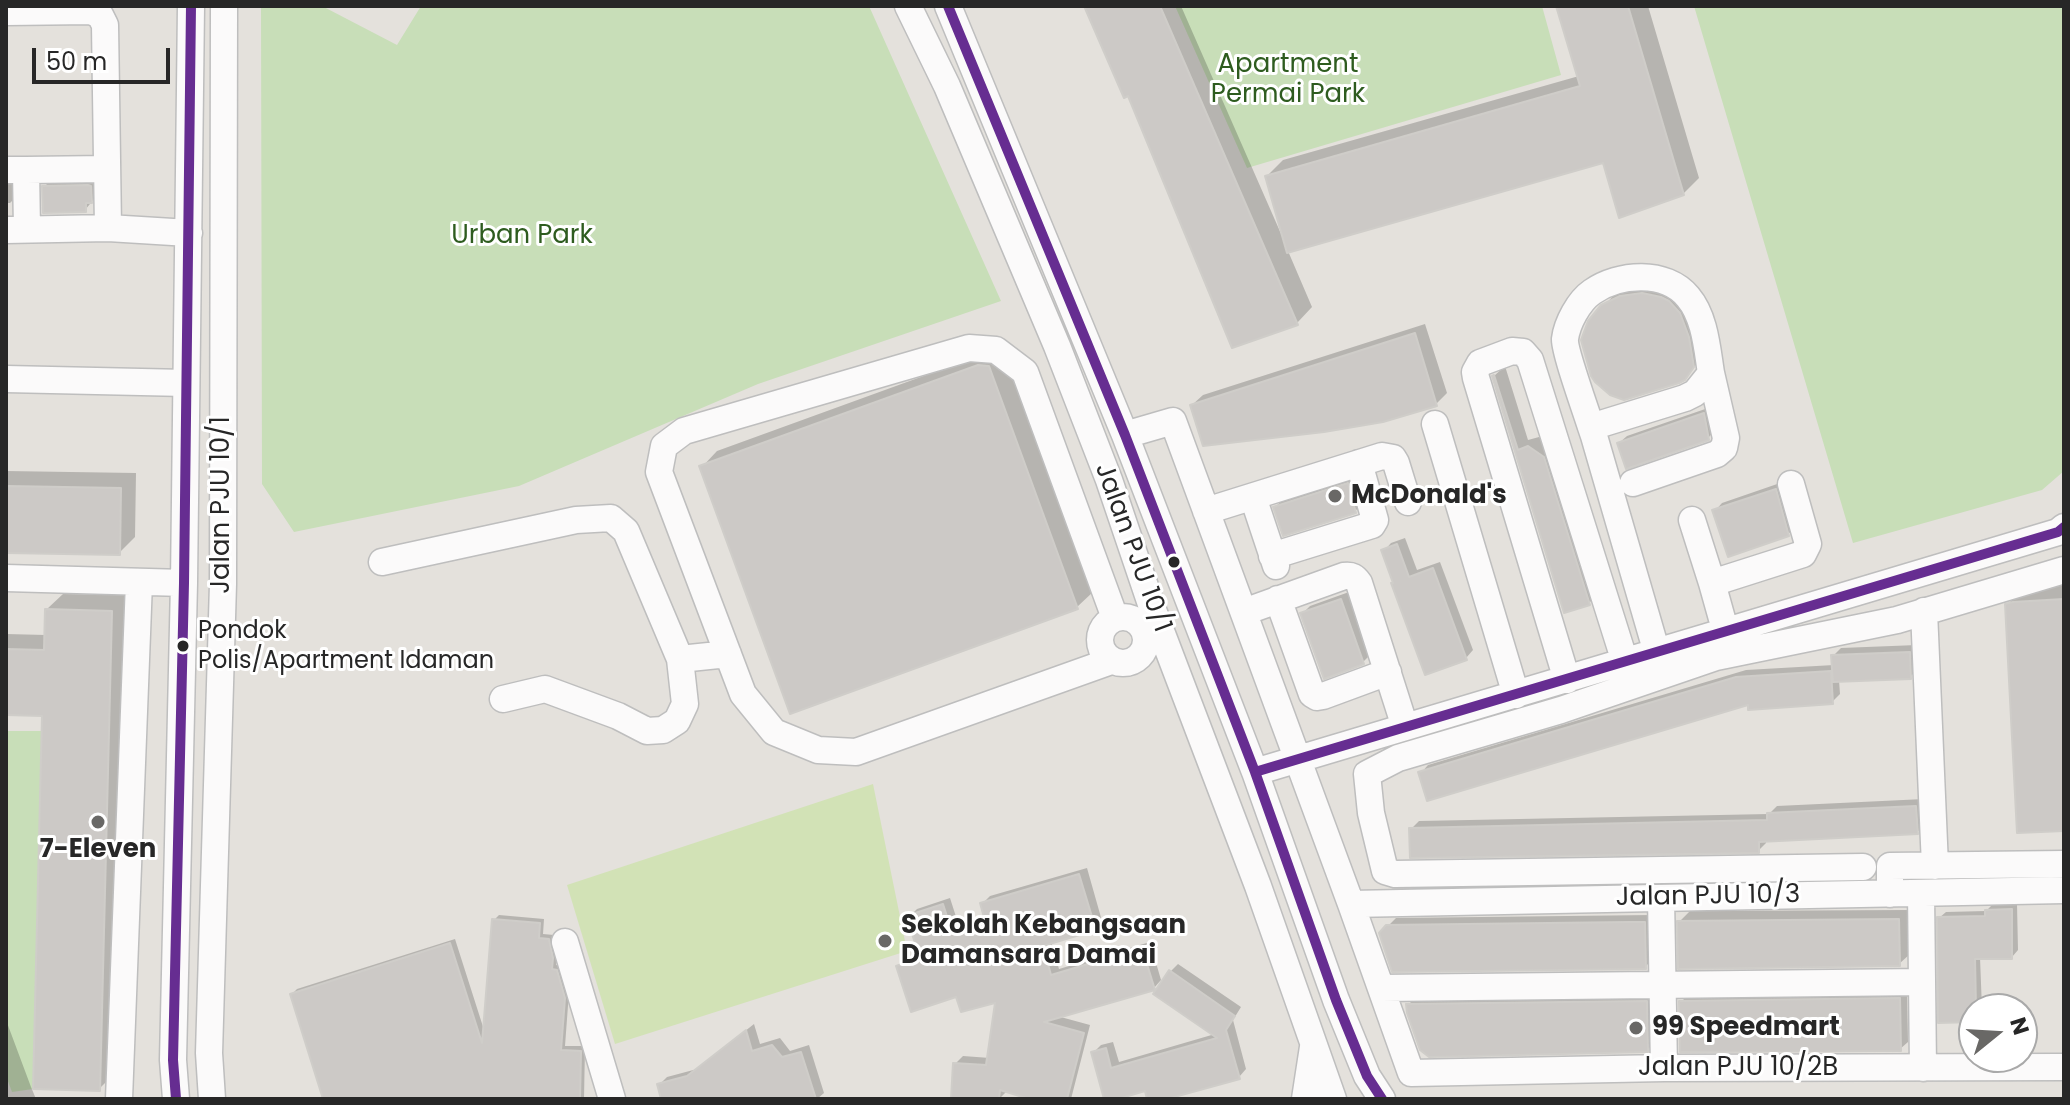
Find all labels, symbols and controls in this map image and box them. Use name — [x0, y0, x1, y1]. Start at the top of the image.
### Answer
scale bar — [36, 32, 174, 82]
text: 50 m — [46, 45, 107, 78]
park label: Apartment Permai Park — [1211, 49, 1365, 110]
park label: Urban Park — [451, 220, 593, 252]
street label: Jalan PJU 10/1 — [206, 416, 238, 594]
street label: Jalan PJU 10/1 — [1087, 459, 1177, 637]
place label: McDonald's — [1351, 480, 1507, 512]
marker: McDonald's — [1326, 487, 1344, 505]
unlabelled marker — [1166, 554, 1182, 570]
place label: Pondok Polis/Apartment Idaman — [198, 618, 494, 674]
marker: Pondok Polis/Apartment Idaman — [175, 638, 191, 654]
marker: 7-Eleven — [89, 813, 107, 831]
place label: 7-Eleven — [40, 834, 156, 866]
street label: Jalan PJU 10/3 — [1615, 880, 1801, 914]
place label: Sekolah Kebangsaan Damansara Damai — [901, 910, 1186, 972]
marker: Sekolah Kebangsaan Damansara Damai — [876, 932, 894, 950]
north arrow — [1958, 993, 2038, 1073]
place label: 99 Speedmart — [1652, 1012, 1840, 1044]
text: N — [2002, 1013, 2037, 1039]
marker: 99 Speedmart — [1627, 1019, 1645, 1037]
street label: Jalan PJU 10/2B — [1638, 1052, 1838, 1084]

